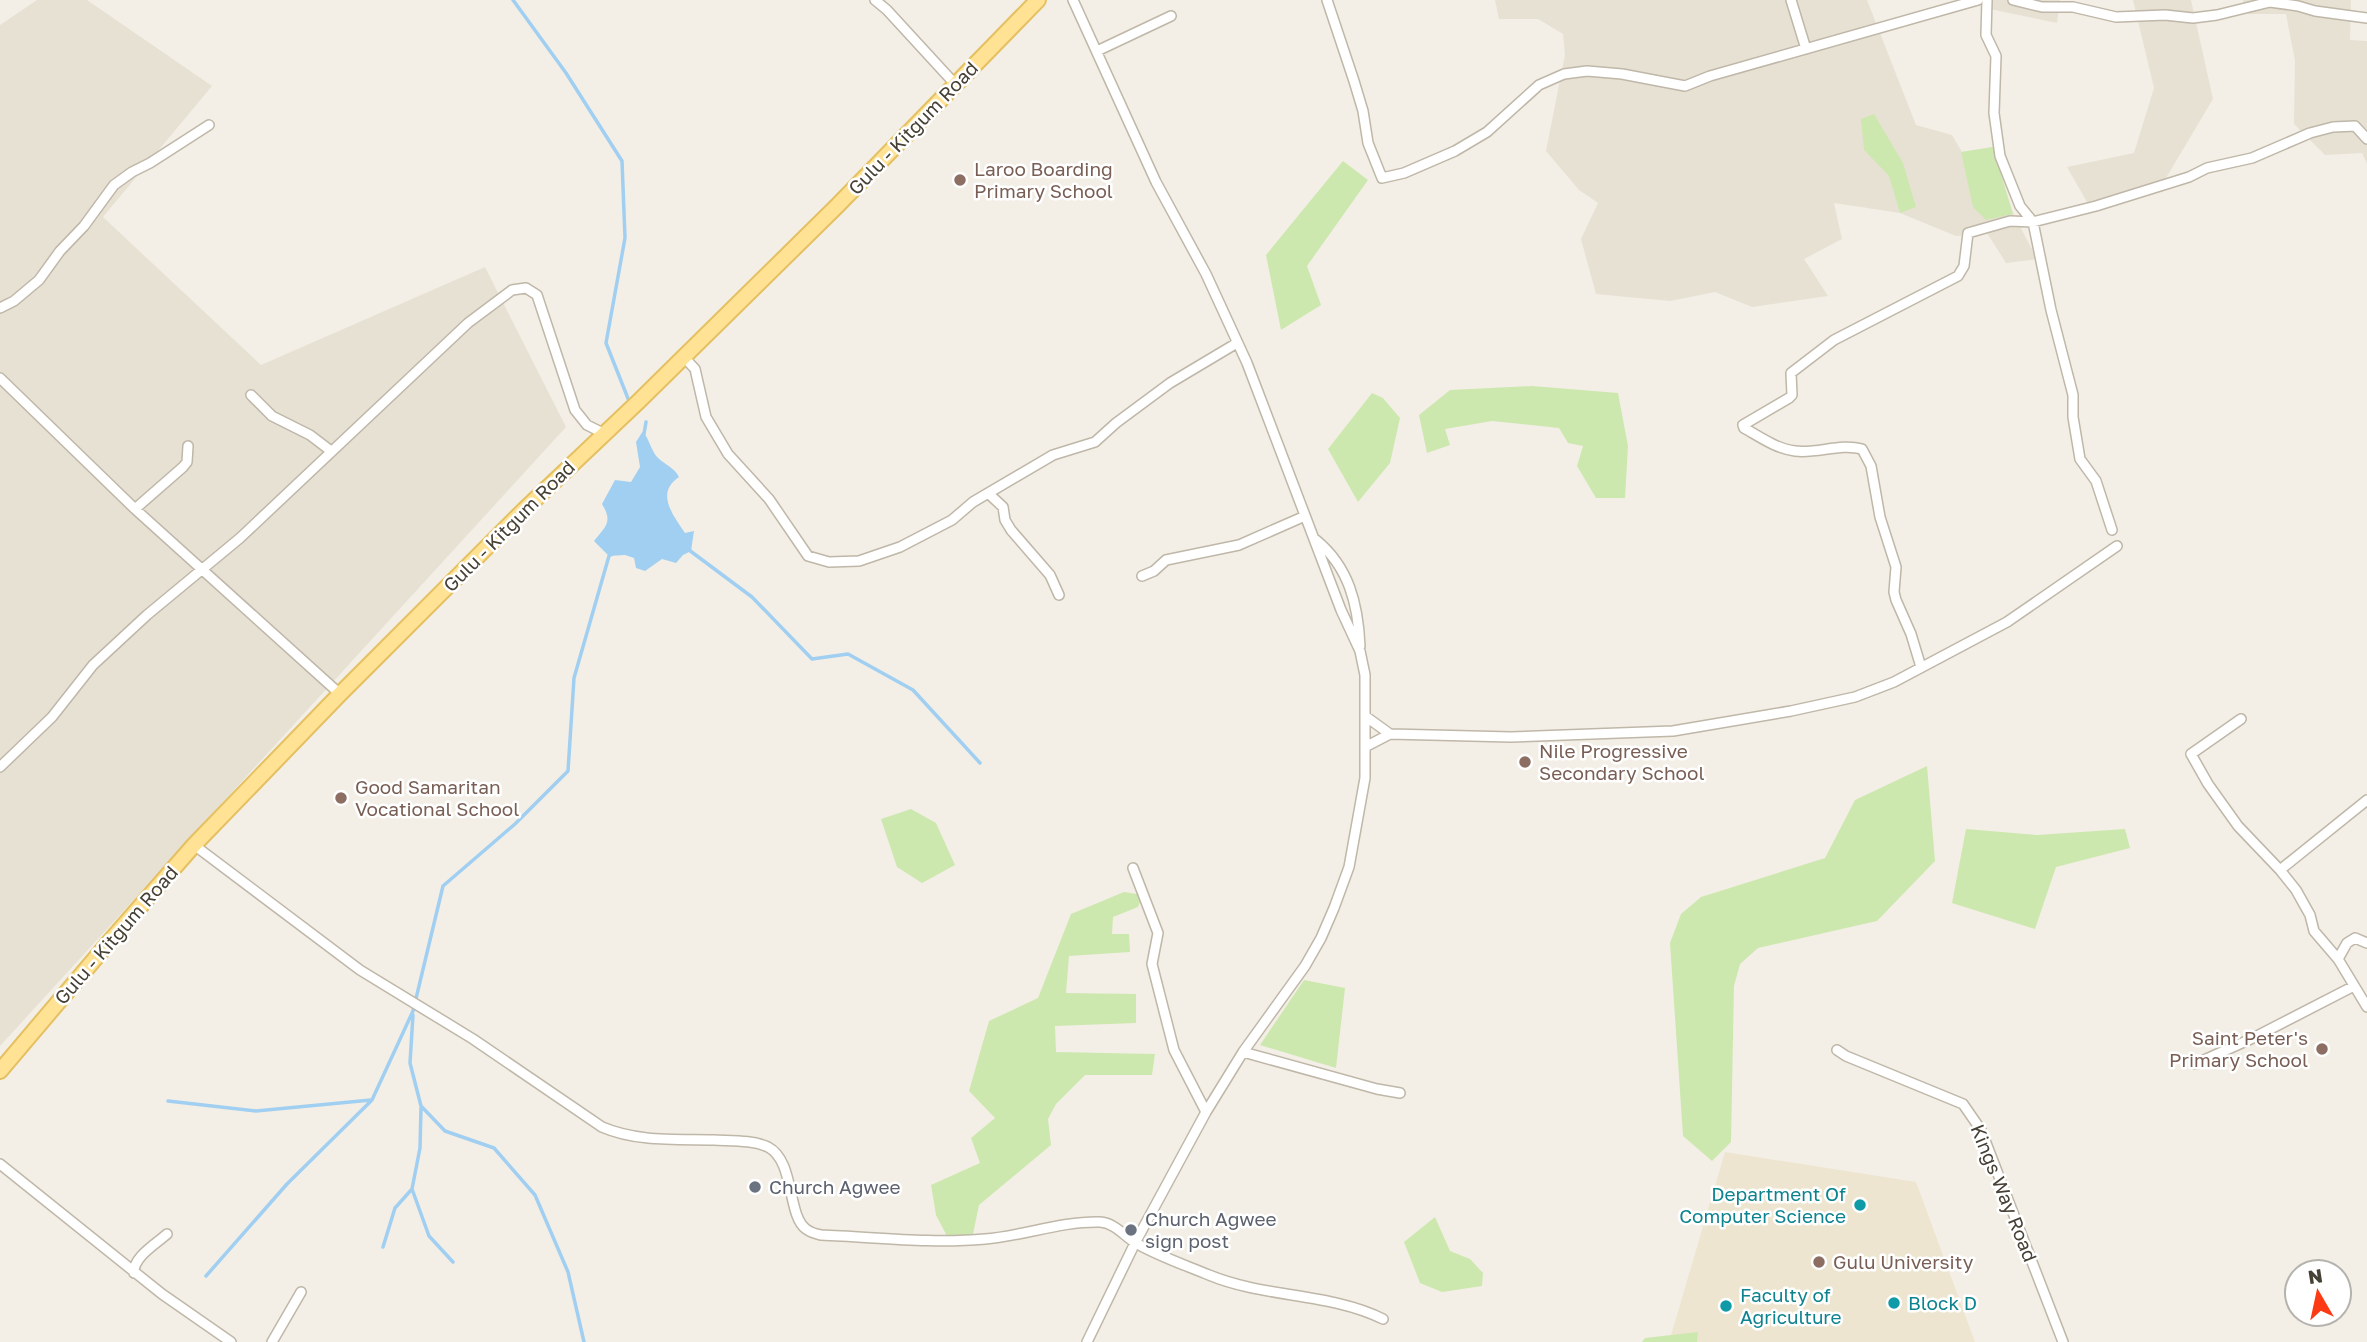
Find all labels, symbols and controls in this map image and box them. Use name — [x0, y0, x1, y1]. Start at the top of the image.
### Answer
street label: Gulu - Kitgum Road — [843, 56, 982, 199]
place label: Laroo Boarding Primary School — [974, 157, 1113, 202]
marker: Laroo Boarding Primary School — [952, 172, 968, 188]
street label: Gulu - Kitgum Road — [438, 455, 579, 596]
place label: Nile Progressive Secondary School — [1539, 739, 1705, 784]
marker: Nile Progressive Secondary School — [1517, 754, 1533, 770]
place label: Good Samaritan Vocational School — [355, 775, 519, 820]
marker: Good Samaritan Vocational School — [333, 790, 349, 806]
street label: Gulu - Kitgum Road — [49, 861, 182, 1009]
place label: Saint Peter's Primary School — [2169, 1026, 2308, 1071]
marker: Saint Peter's Primary School — [2314, 1041, 2330, 1057]
street label: Kings Way Road — [1966, 1121, 2043, 1265]
place label: Church Agwee — [769, 1175, 901, 1198]
marker: Church Agwee — [747, 1179, 763, 1195]
place label: Department Of Computer Science — [1679, 1182, 1846, 1227]
marker: Department Of Computer Science — [1852, 1197, 1868, 1213]
place label: Church Agwee sign post — [1145, 1207, 1277, 1252]
marker: Church Agwee sign post — [1123, 1222, 1139, 1238]
place label: Gulu University — [1833, 1250, 1974, 1273]
marker: Gulu University — [1811, 1254, 1827, 1270]
north arrow — [2283, 1258, 2353, 1328]
text: N — [2306, 1263, 2324, 1288]
place label: Faculty of Agriculture — [1740, 1283, 1842, 1328]
place label: Block D — [1908, 1291, 1977, 1314]
marker: Block D — [1886, 1295, 1902, 1311]
marker: Faculty of Agriculture — [1718, 1298, 1734, 1314]

